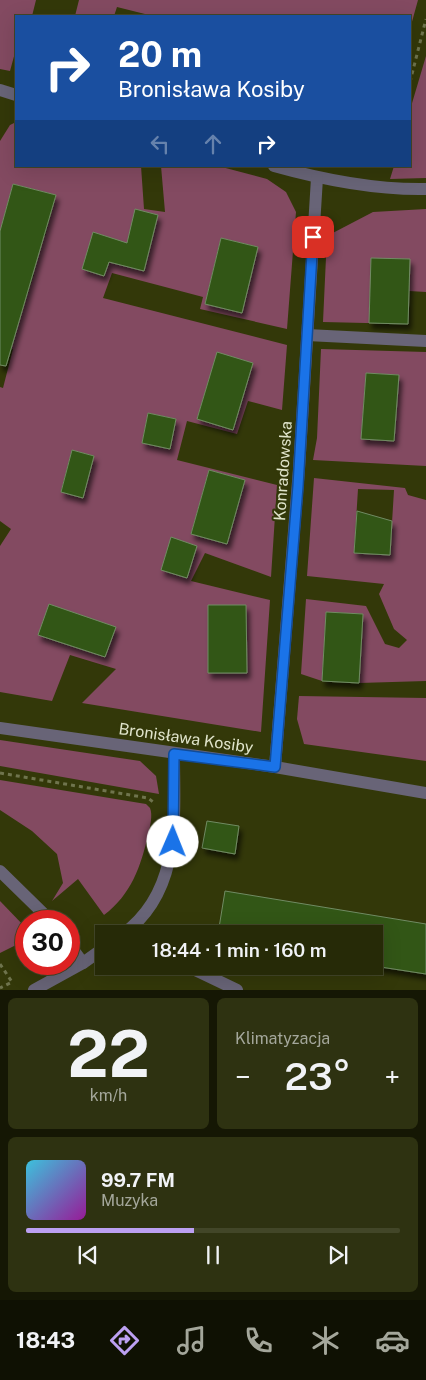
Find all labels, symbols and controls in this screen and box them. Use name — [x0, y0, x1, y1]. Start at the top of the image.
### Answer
text: 20 m — [118, 34, 202, 75]
icon: right — [35, 35, 100, 100]
text: Bronisława Kosiby — [118, 76, 305, 102]
icon: left — [146, 130, 174, 158]
icon: ahead — [199, 130, 227, 158]
icon: right — [252, 130, 280, 158]
pin — [292, 216, 334, 258]
icon: arrive — [299, 223, 327, 251]
street label: Konradowska — [270, 420, 296, 522]
street label: Bronisława Kosiby — [117, 719, 255, 757]
position arrow — [146, 815, 198, 867]
speed limit sign: 30 — [15, 910, 80, 975]
text: 18:44 · 1 min · 160 m — [152, 939, 326, 961]
text: 22 — [67, 1015, 150, 1092]
text: Klimatyzacja — [235, 1029, 330, 1048]
text: 23° — [285, 1054, 350, 1099]
text: − — [235, 1060, 251, 1093]
text: + — [384, 1060, 400, 1093]
text: km/h — [90, 1086, 127, 1105]
text: 99.7 FM — [101, 1169, 175, 1191]
text: Muzyka — [101, 1191, 158, 1210]
icon: previous — [74, 1241, 102, 1269]
icon: pause — [199, 1241, 227, 1269]
icon: next — [324, 1241, 352, 1269]
icon: directions — [107, 1323, 142, 1358]
icon: music — [174, 1323, 209, 1358]
icon: phone — [241, 1323, 276, 1358]
icon: climate — [308, 1323, 343, 1358]
icon: car — [375, 1323, 410, 1358]
text: 18:43 — [16, 1327, 75, 1353]

